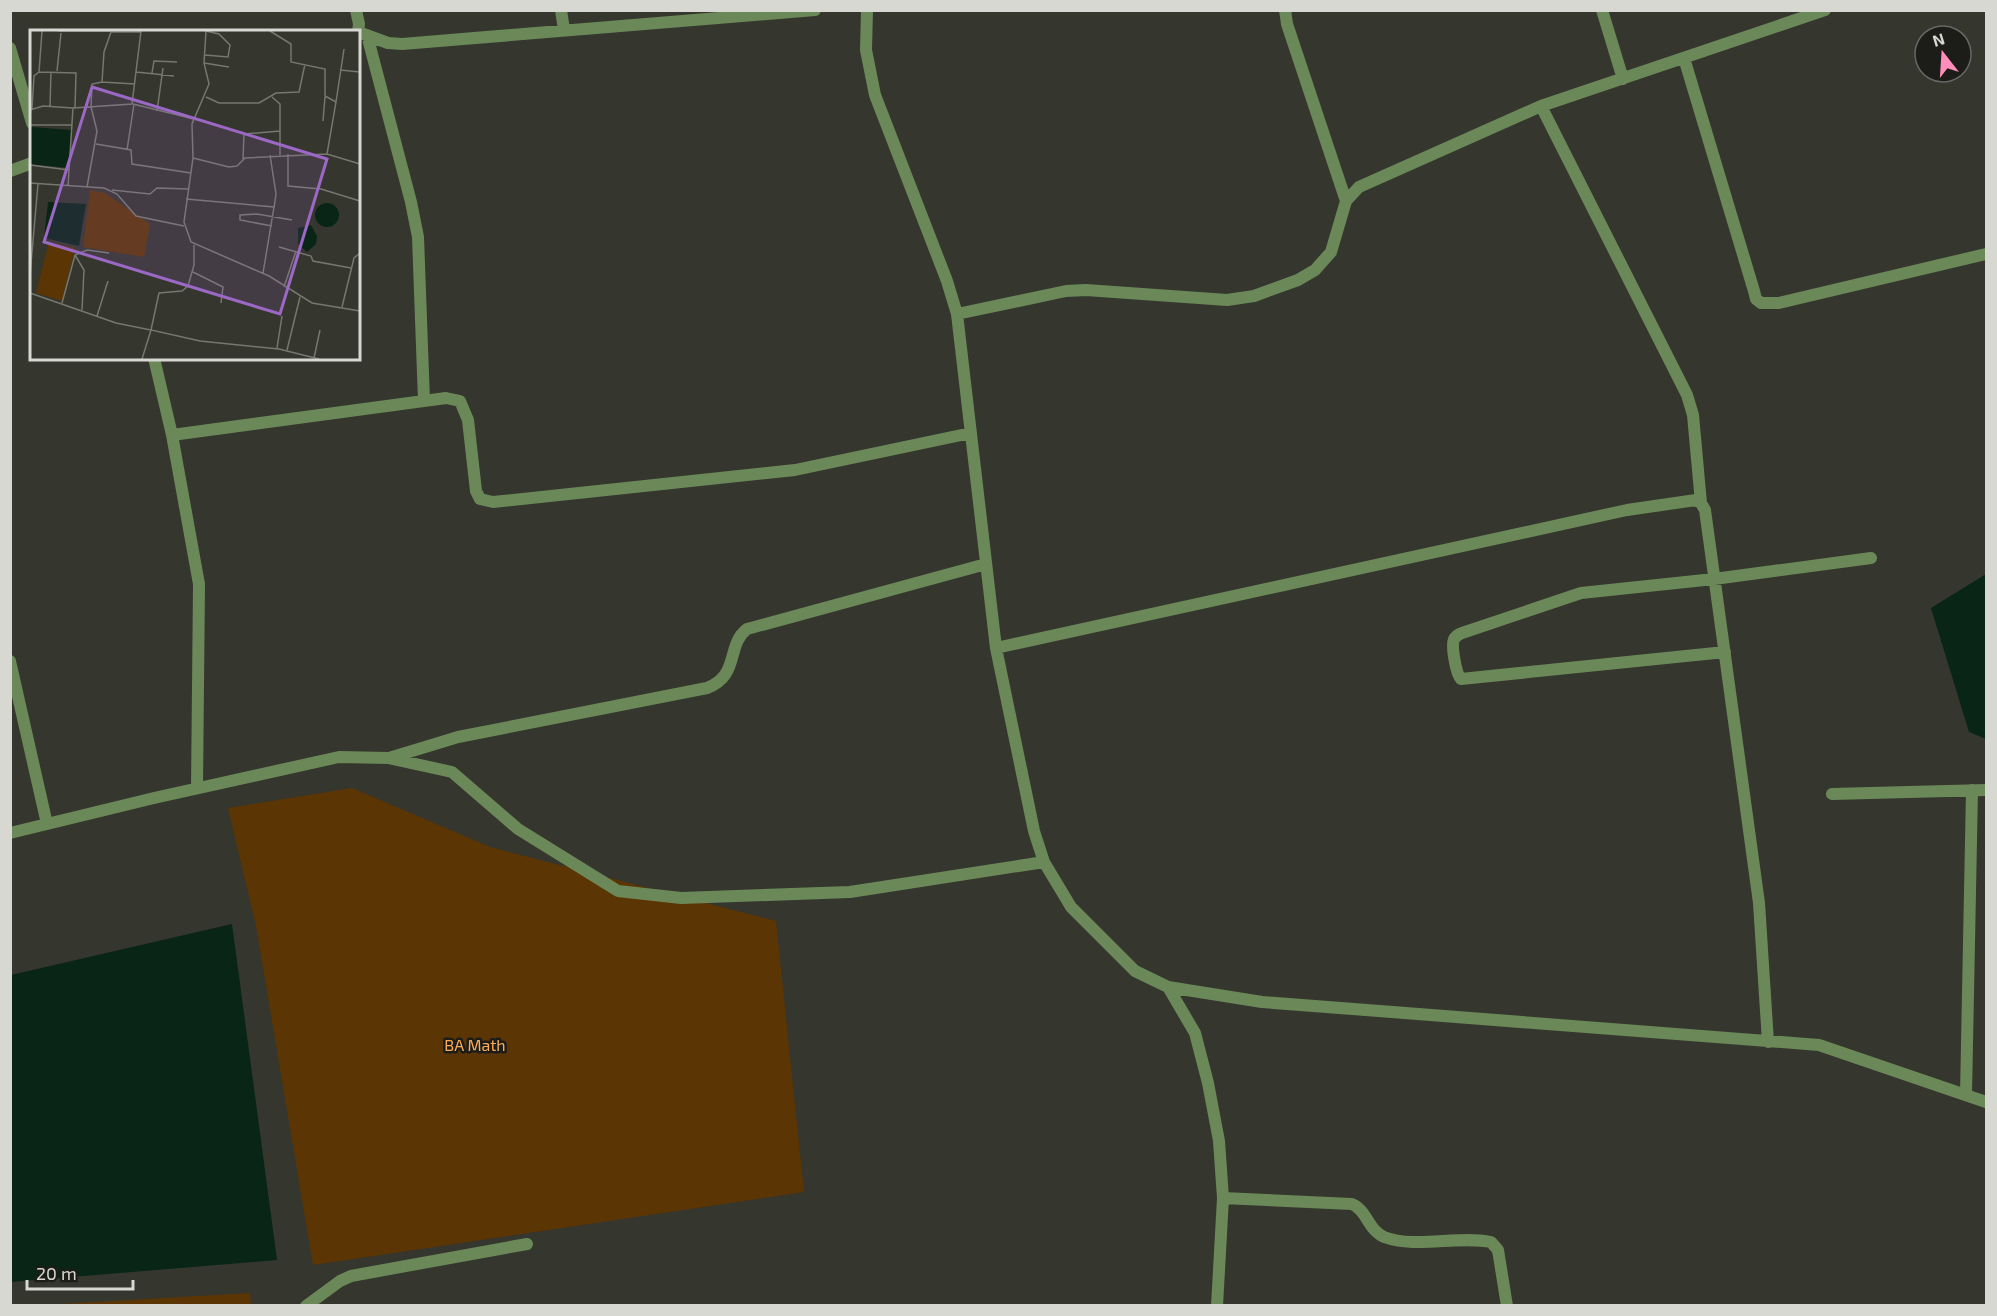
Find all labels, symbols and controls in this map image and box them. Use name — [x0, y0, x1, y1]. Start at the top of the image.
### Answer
north arrow — [1913, 24, 1973, 84]
text: N — [1930, 28, 1947, 50]
inset map — [30, 30, 360, 360]
park label: BA Math — [444, 1035, 506, 1054]
scale bar — [27, 1253, 134, 1291]
text: 20 m — [36, 1262, 77, 1284]

